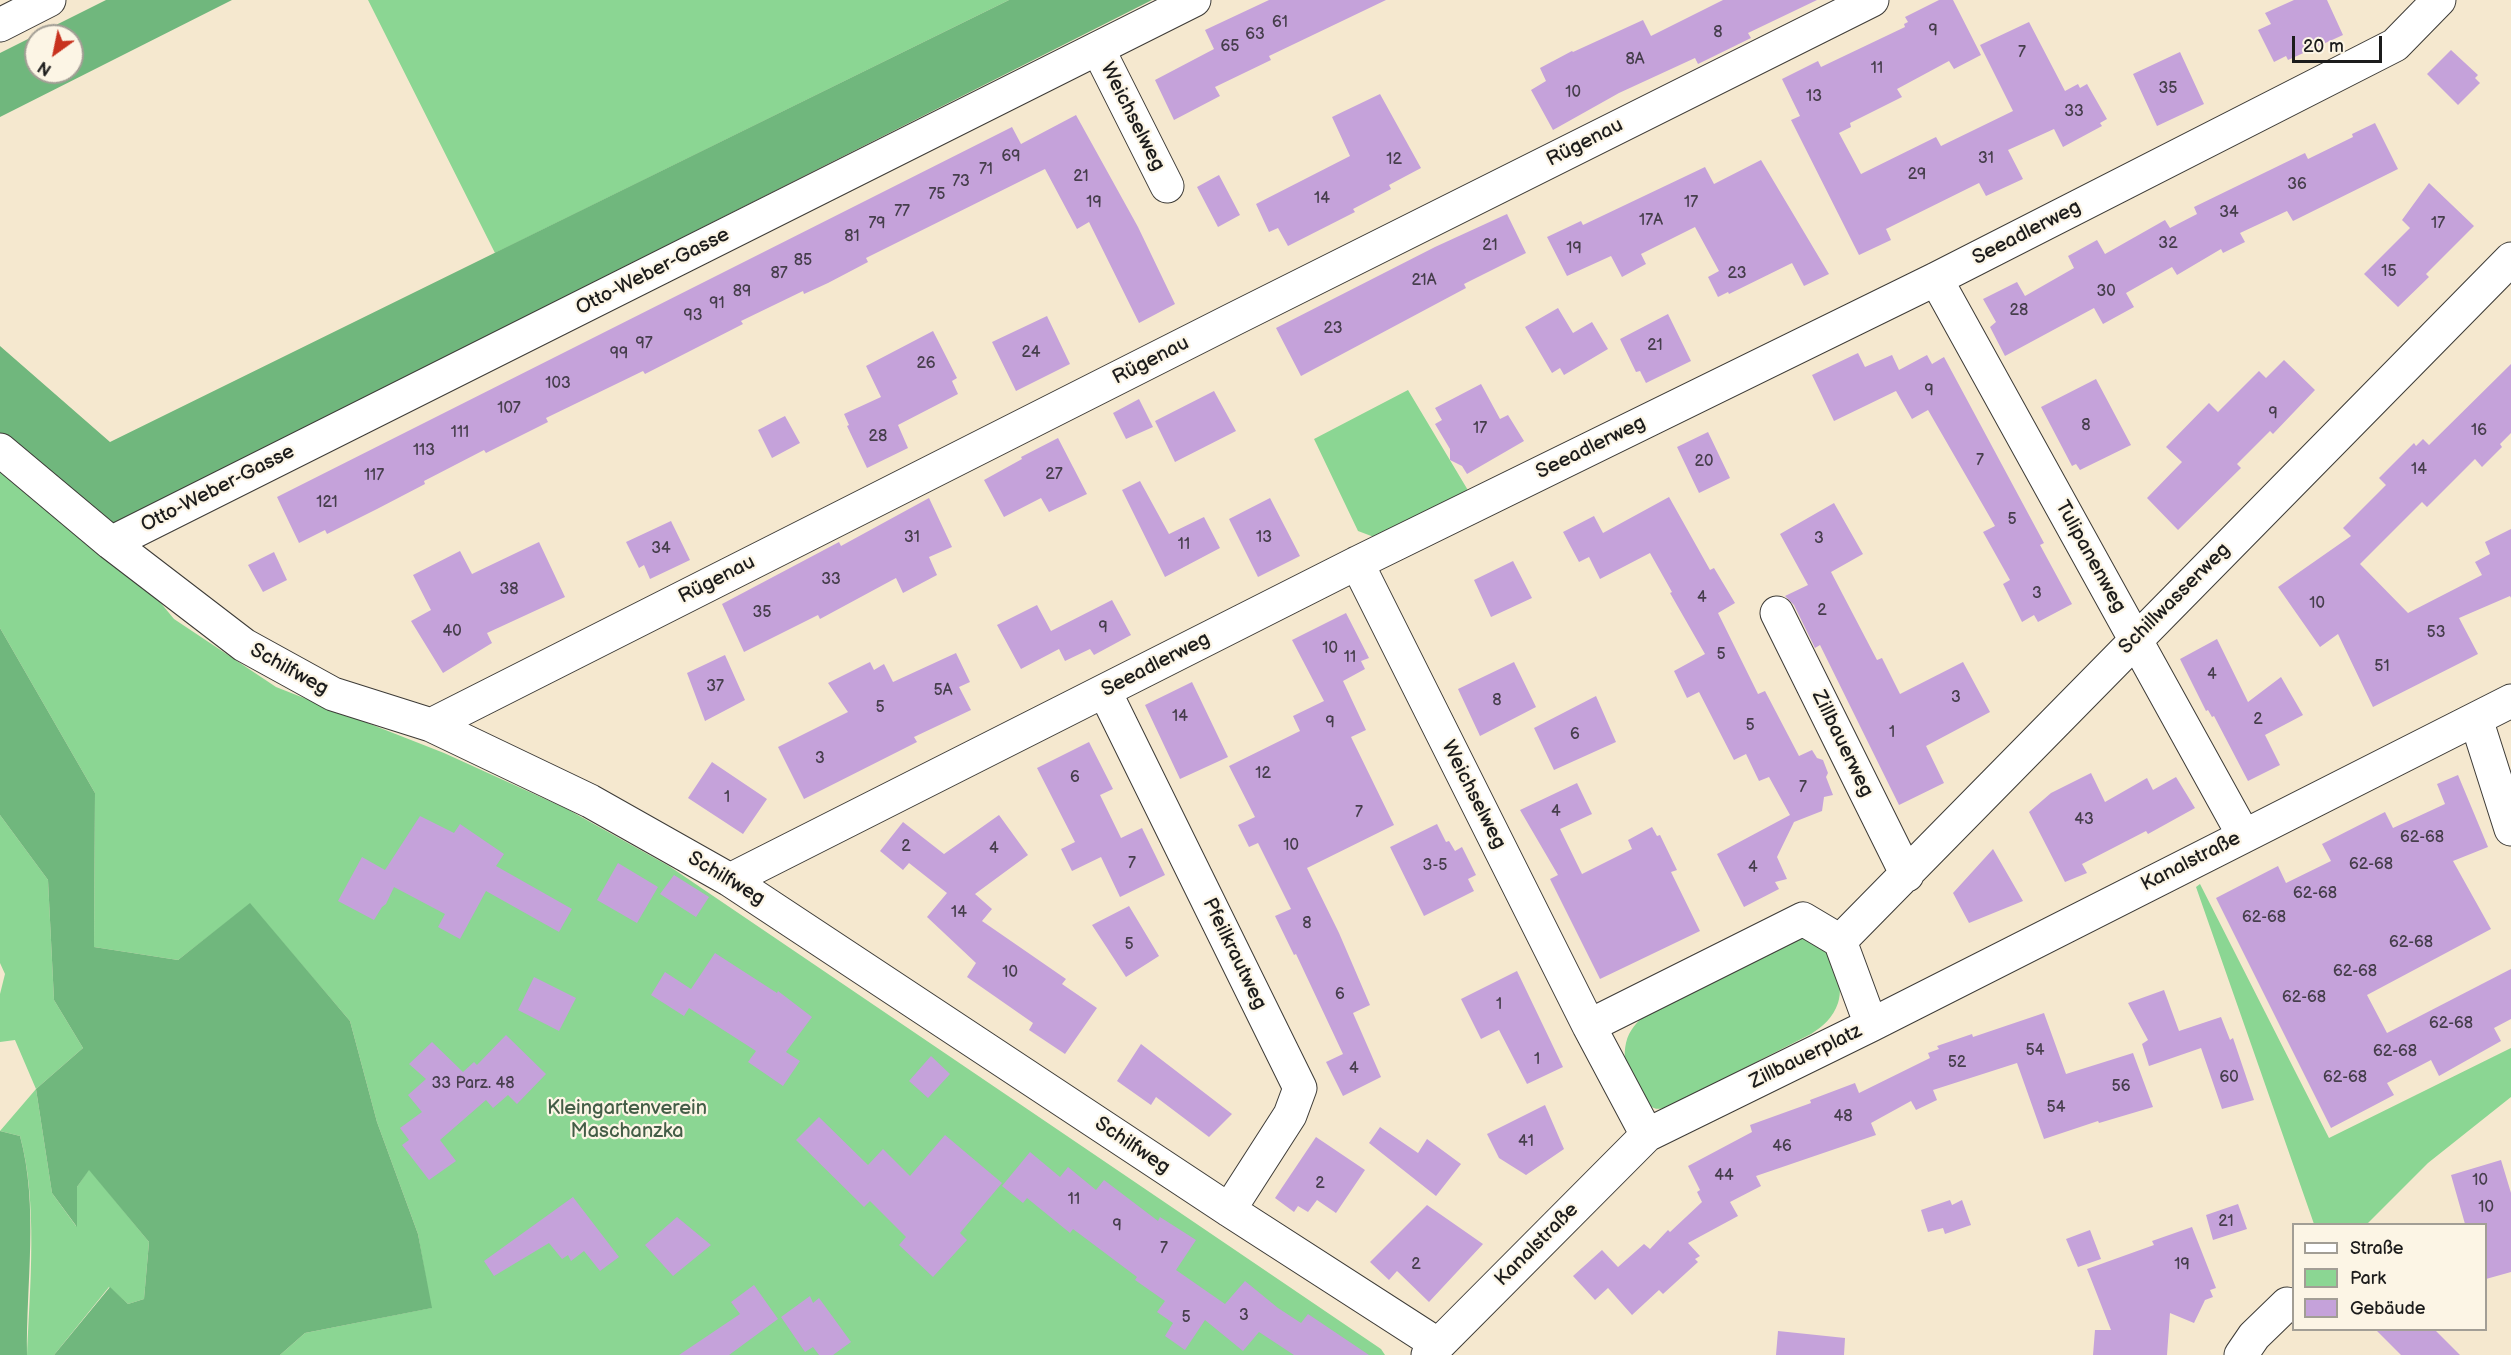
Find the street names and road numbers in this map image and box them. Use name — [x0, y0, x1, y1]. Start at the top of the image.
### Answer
street label: Weichselweg — [1094, 59, 1170, 175]
street label: Rügenau — [1543, 114, 1627, 172]
street label: Seeadlerweg — [1969, 195, 2085, 271]
street label: Otto-Weber-Gasse — [572, 223, 734, 321]
street label: Rügenau — [1109, 332, 1193, 390]
street label: Seeadlerweg — [1532, 411, 1650, 485]
street label: Otto-Weber-Gasse — [137, 440, 299, 538]
street label: Tulipanenweg — [2049, 497, 2131, 617]
street label: Schillwasserweg — [2114, 538, 2236, 660]
street label: Rügenau — [675, 551, 759, 609]
street label: Seeadlerweg — [1098, 627, 1214, 703]
street label: Schilfweg — [246, 639, 332, 701]
street label: Zillbauerweg — [1806, 687, 1878, 801]
street label: Weichselweg — [1435, 737, 1511, 853]
street label: Kanalstraße — [2137, 827, 2245, 897]
street label: Schilfweg — [683, 847, 769, 911]
street label: Pfeilkrautweg — [1197, 894, 1271, 1014]
street label: Zillbauerplatz — [1746, 1020, 1866, 1094]
street label: Schilfweg — [1090, 1112, 1174, 1180]
street label: Kanalstraße — [1490, 1198, 1584, 1292]

